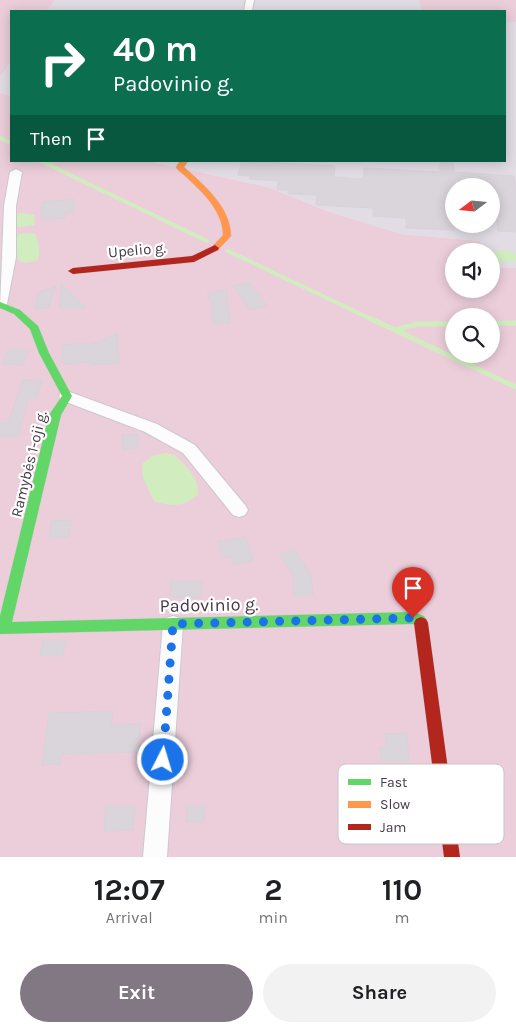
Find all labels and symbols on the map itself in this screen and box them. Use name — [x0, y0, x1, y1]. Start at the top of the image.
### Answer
north arrow — [445, 178, 500, 232]
street label: Upelio g. — [107, 238, 167, 261]
street label: Ramybės 1-oji g. — [7, 409, 51, 519]
pin — [392, 567, 434, 618]
street label: Padovinio g. — [160, 593, 258, 617]
position arrow — [136, 733, 188, 785]
legend — [338, 764, 504, 844]
text: Fast — [380, 774, 407, 791]
text: Slow — [380, 796, 410, 813]
text: Jam — [380, 819, 406, 836]

